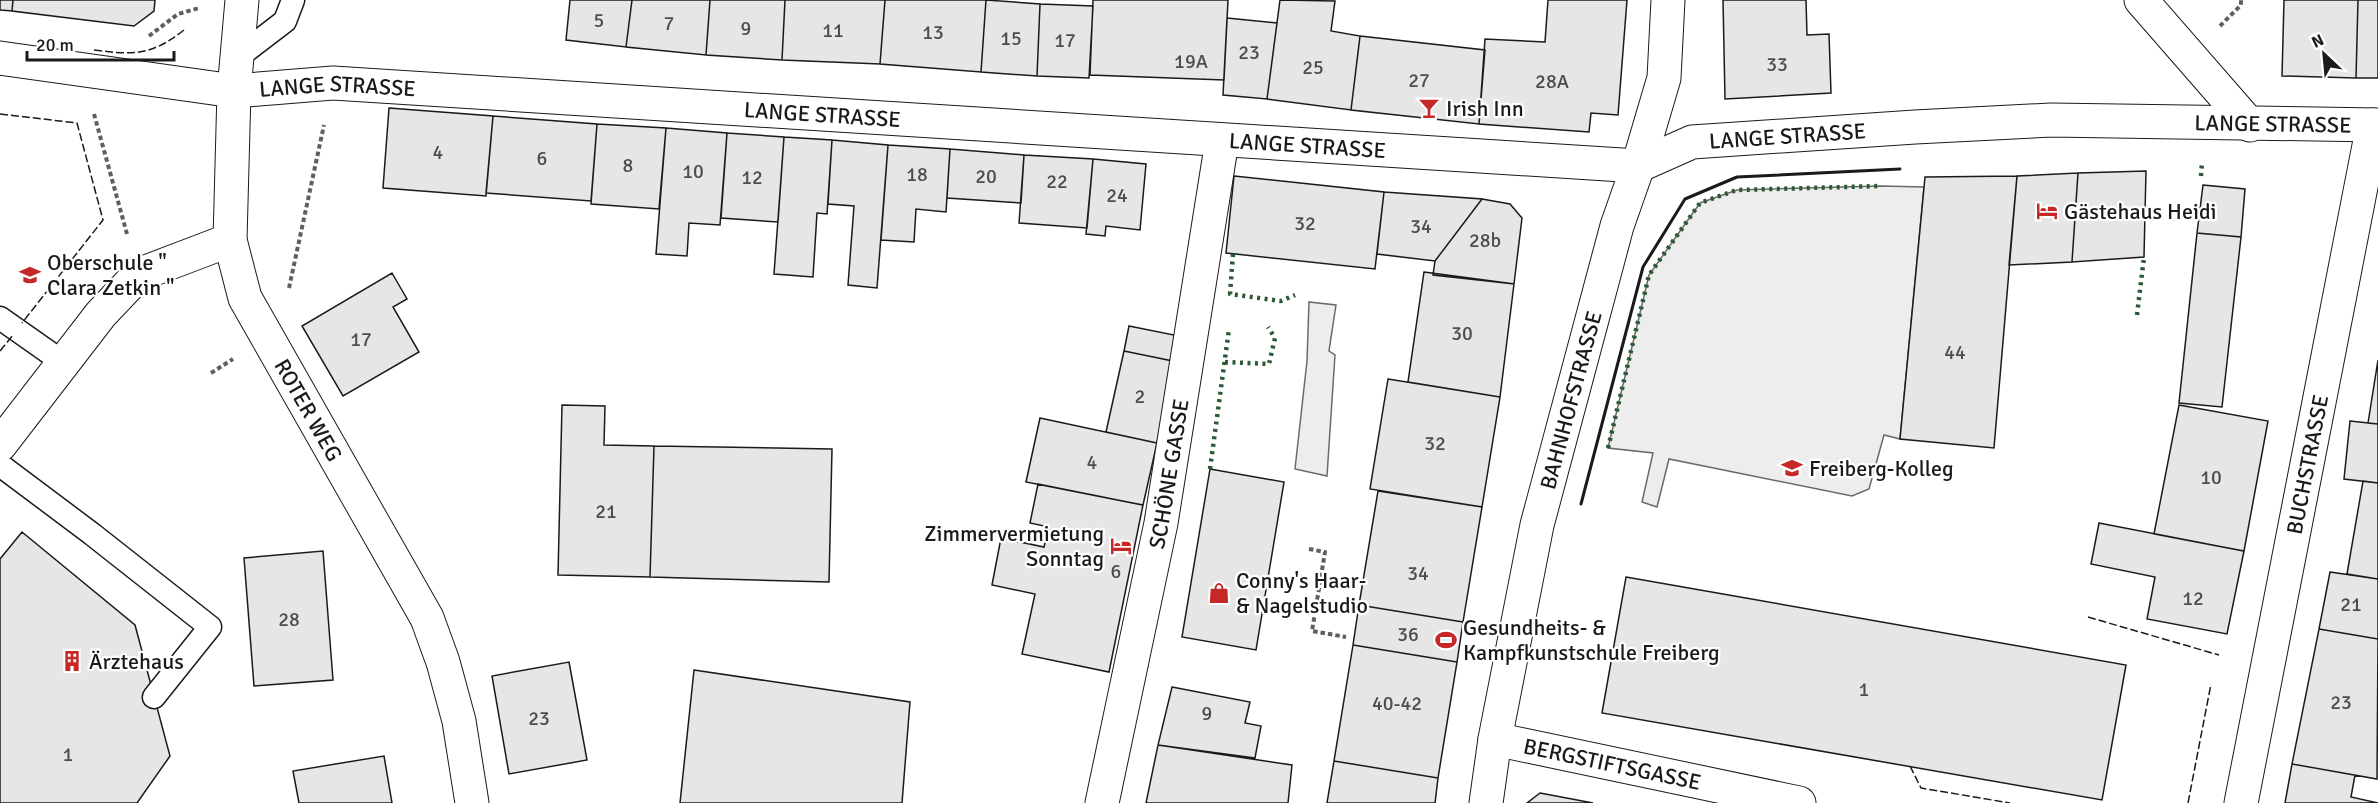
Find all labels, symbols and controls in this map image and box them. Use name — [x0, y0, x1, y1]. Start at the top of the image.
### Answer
house number: 5 — [594, 8, 604, 33]
house number: 7 — [664, 11, 674, 36]
house number: 9 — [741, 16, 751, 41]
house number: 11 — [822, 18, 844, 43]
house number: 13 — [922, 20, 944, 45]
scale bar — [27, 24, 174, 62]
north arrow — [2294, 24, 2354, 84]
house number: 15 — [1000, 26, 1022, 51]
house number: 17 — [1054, 28, 1076, 53]
text: N — [2308, 30, 2327, 53]
text: 20 m — [36, 34, 74, 56]
house number: 23 — [1238, 40, 1260, 65]
house number: 19A — [1174, 49, 1208, 74]
house number: 33 — [1766, 52, 1788, 77]
house number: 25 — [1302, 55, 1324, 80]
house number: 27 — [1408, 68, 1430, 93]
house number: 28A — [1535, 69, 1569, 94]
street label: LANGE STRASSE — [258, 70, 417, 103]
place label: Irish Inn — [1446, 95, 1524, 122]
street label: LANGE STRASSE — [743, 96, 902, 133]
bar icon: Irish Inn — [1417, 96, 1441, 120]
street label: LANGE STRASSE — [2194, 109, 2352, 139]
street label: LANGE STRASSE — [1708, 117, 1867, 155]
street label: LANGE STRASSE — [1228, 127, 1387, 164]
house number: 4 — [433, 140, 444, 165]
house number: 6 — [537, 146, 547, 171]
house number: 8 — [623, 153, 633, 178]
house number: 10 — [682, 159, 704, 184]
house number: 18 — [906, 162, 928, 187]
house number: 20 — [975, 164, 997, 189]
house number: 12 — [741, 165, 763, 190]
house number: 22 — [1046, 169, 1068, 194]
house number: 24 — [1106, 183, 1128, 208]
place label: Gästehaus Heidi — [2064, 198, 2216, 225]
hotel icon: Gästehaus Heidi — [2035, 199, 2059, 223]
house number: 32 — [1294, 211, 1316, 236]
house number: 34 — [1410, 214, 1432, 239]
house number: 28b — [1469, 228, 1501, 253]
place label: Oberschule " Clara Zetkin " — [47, 249, 175, 301]
school or university icon: Oberschule " Clara Zetkin " — [18, 263, 42, 287]
street label: BAHNHOFSTRASSE — [1534, 308, 1608, 492]
house number: 30 — [1451, 321, 1473, 346]
house number: 17 — [350, 327, 372, 352]
house number: 44 — [1944, 340, 1966, 365]
street label: ROTER WEG — [268, 354, 348, 466]
house number: 2 — [1135, 384, 1145, 409]
street label: BUCHSTRASSE — [2281, 392, 2334, 537]
street label: SCHÖNE GASSE — [1143, 397, 1195, 551]
house number: 32 — [1424, 431, 1446, 456]
house number: 4 — [1087, 450, 1098, 475]
place label: Freiberg-Kolleg — [1809, 455, 1954, 482]
school or university icon: Freiberg-Kolleg — [1780, 456, 1804, 480]
house number: 10 — [2200, 465, 2222, 490]
house number: 21 — [595, 499, 617, 524]
place label: Zimmervermietung Sonntag — [924, 520, 1104, 572]
hotel icon: Zimmervermietung Sonntag — [1109, 534, 1133, 558]
house number: 6 — [1111, 559, 1121, 584]
house number: 34 — [1407, 561, 1429, 586]
place label: Conny's Haar- & Nagelstudio — [1236, 567, 1368, 619]
shop icon: Conny's Haar- & Nagelstudio — [1207, 581, 1231, 605]
house number: 12 — [2182, 586, 2204, 611]
house number: 21 — [2340, 592, 2362, 617]
house number: 28 — [278, 607, 300, 632]
place label: Gesundheits- & Kampfkunstschule Freiberg — [1463, 614, 1720, 666]
house number: 36 — [1397, 622, 1419, 647]
sports icon: Gesundheits- & Kampfkunstschule Freiberg — [1434, 628, 1458, 652]
place label: Ärztehaus — [89, 648, 184, 675]
building icon: Ärztehaus — [60, 649, 84, 673]
house number: 1 — [1859, 677, 1869, 702]
house number: 23 — [2330, 690, 2352, 715]
house number: 40-42 — [1372, 691, 1422, 716]
house number: 9 — [1202, 701, 1212, 726]
house number: 23 — [528, 706, 550, 731]
street label: BERGSTIFTSGASSE — [1521, 732, 1704, 796]
house number: 1 — [63, 742, 73, 767]

